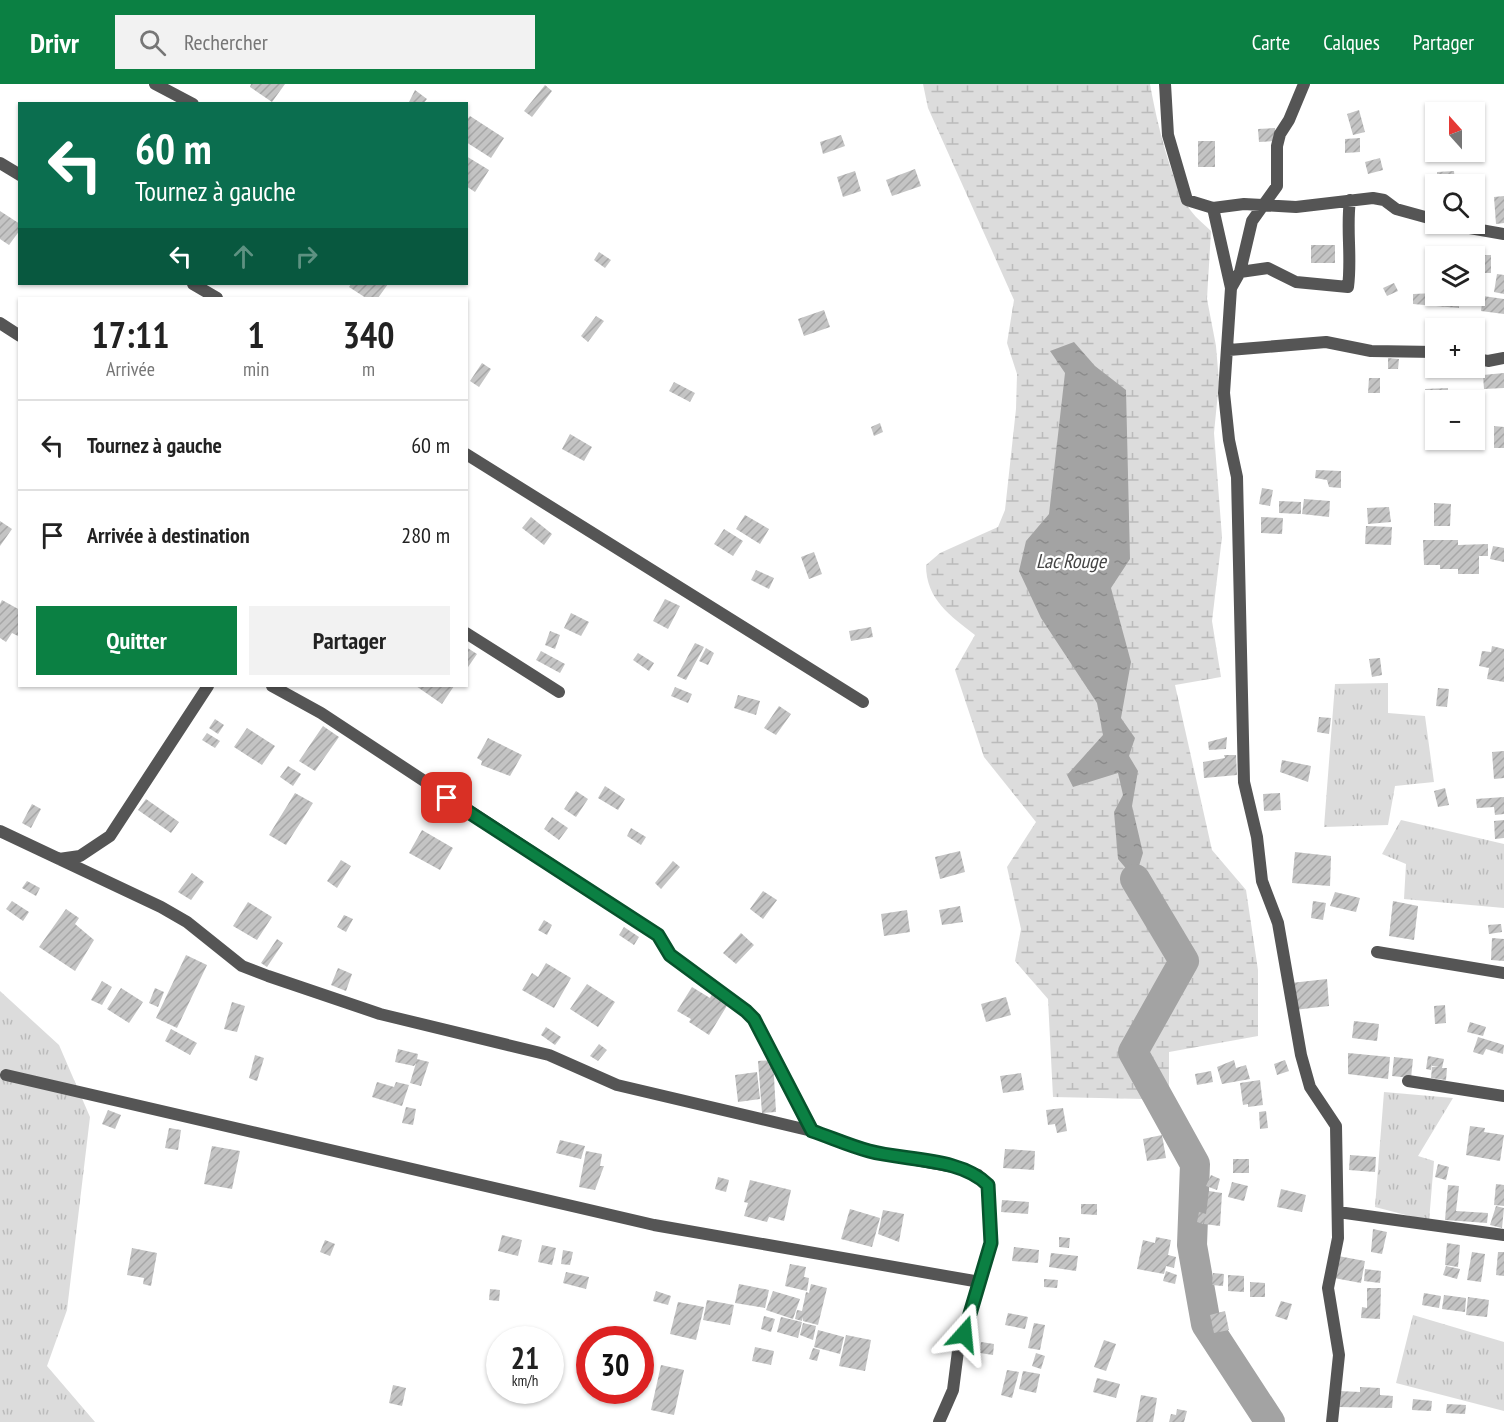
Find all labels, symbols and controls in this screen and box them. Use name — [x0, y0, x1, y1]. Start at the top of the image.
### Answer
search box — [115, 15, 535, 69]
text: Drivr — [30, 24, 79, 61]
icon: search — [136, 26, 169, 59]
text: Rechercher — [184, 28, 268, 56]
text: Carte — [1252, 29, 1290, 56]
text: Calques — [1323, 29, 1380, 56]
text: Partager — [1413, 29, 1474, 56]
north arrow — [1425, 102, 1485, 162]
map controls — [1425, 102, 1485, 450]
text: 60 m — [135, 121, 212, 176]
icon: left — [36, 126, 114, 204]
text: Tournez à gauche — [135, 174, 296, 208]
button: search — [1425, 174, 1485, 234]
icon: left — [164, 240, 197, 273]
icon: ahead — [227, 240, 260, 273]
icon: right — [290, 240, 323, 273]
button: layers — [1425, 246, 1485, 306]
text: 17:11 — [92, 311, 169, 358]
text: 1 — [247, 311, 265, 358]
text: 340 — [343, 311, 394, 358]
button: + — [1425, 318, 1485, 378]
text: Arrivée — [106, 356, 155, 382]
text: min — [243, 356, 269, 382]
text: m — [362, 356, 375, 382]
button: − — [1425, 390, 1485, 450]
icon: left — [36, 429, 69, 462]
text: Tournez à gauche — [87, 431, 222, 459]
text: 60 m — [411, 431, 450, 459]
icon: arrive — [36, 519, 69, 552]
text: Arrivée à destination — [87, 521, 250, 549]
text: 280 m — [401, 521, 450, 549]
water label: Lac Rouge — [1036, 548, 1108, 574]
button: Quitter — [36, 606, 237, 675]
button: Partager — [249, 606, 450, 675]
pin — [421, 772, 472, 823]
icon: arrive — [430, 781, 463, 814]
position arrow — [932, 1302, 996, 1366]
speed limit sign: 30 — [576, 1326, 654, 1404]
text: 21 — [511, 1338, 539, 1377]
text: km/h — [512, 1371, 538, 1390]

